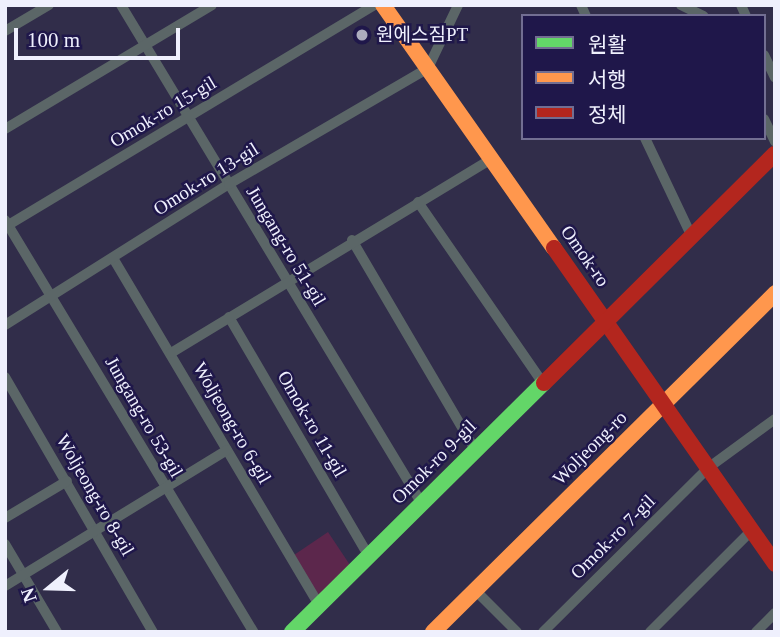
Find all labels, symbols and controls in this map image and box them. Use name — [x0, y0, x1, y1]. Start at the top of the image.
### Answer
scale bar — [18, 14, 184, 58]
legend — [521, 14, 766, 140]
place label: 원에스짐PT — [376, 24, 468, 46]
marker: 원에스짐PT — [354, 27, 370, 43]
text: 100 m — [27, 28, 80, 52]
text: 원활 — [588, 33, 627, 57]
text: 서행 — [588, 68, 627, 92]
street label: Omok-ro 15-gil — [106, 71, 220, 153]
text: 정체 — [588, 103, 627, 127]
street label: Omok-ro 13-gil — [149, 138, 263, 220]
street label: Jungang-ro 51-gil — [241, 182, 331, 310]
street label: Omok-ro — [556, 221, 614, 291]
street label: Jungang-ro 53-gil — [100, 353, 188, 481]
street label: Woljeong-ro 6-gil — [188, 358, 276, 488]
street label: Omok-ro 11-gil — [272, 367, 352, 481]
street label: Woljeong-ro — [548, 406, 632, 490]
street label: Omok-ro 9-gil — [387, 415, 481, 509]
street label: Woljeong-ro 8-gil — [51, 430, 139, 560]
street label: Omok-ro 7-gil — [566, 490, 660, 584]
north arrow — [14, 553, 84, 623]
text: N — [17, 585, 41, 605]

